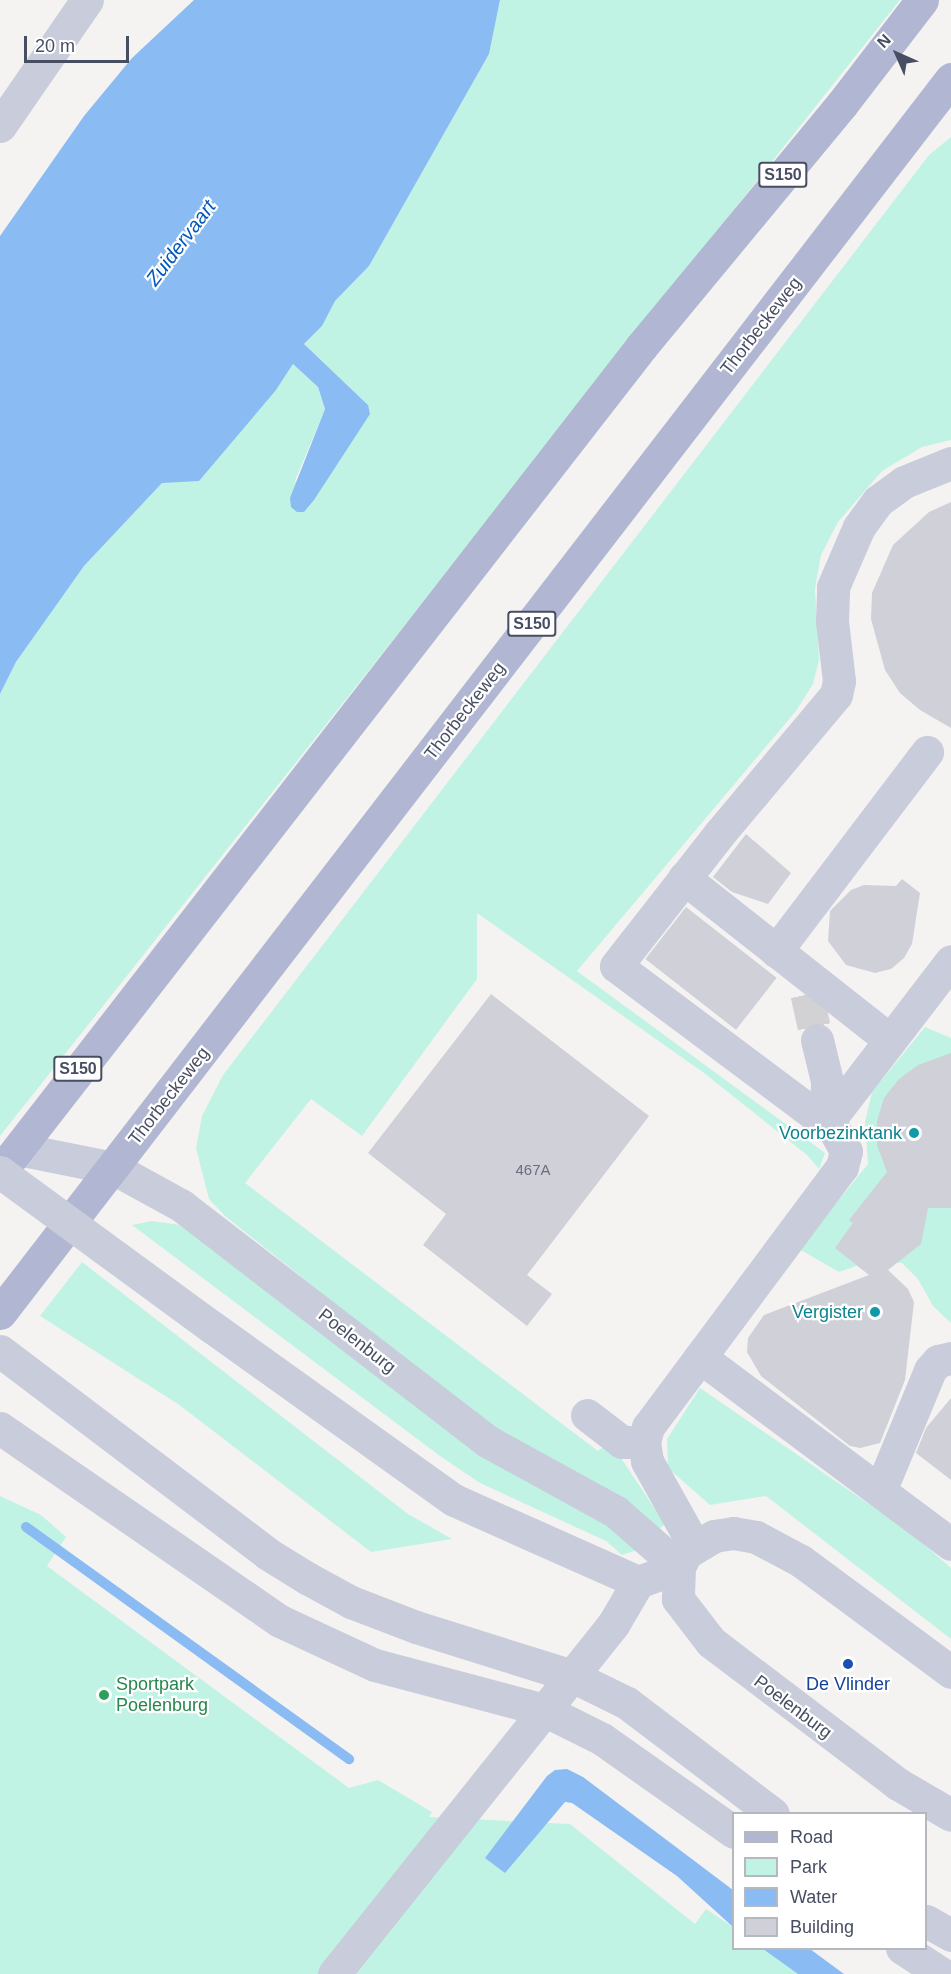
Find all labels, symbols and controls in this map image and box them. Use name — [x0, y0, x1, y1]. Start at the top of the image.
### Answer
scale bar — [27, 24, 132, 62]
north arrow — [867, 24, 927, 84]
text: N — [874, 31, 894, 51]
text: 20 m — [35, 36, 75, 56]
road number: S150 — [758, 162, 808, 188]
water label: Zuidervaart — [141, 195, 221, 291]
street label: Thorbeckeweg — [716, 273, 806, 379]
road number: S150 — [506, 611, 558, 637]
street label: Thorbeckeweg — [420, 658, 510, 764]
street label: Thorbeckeweg — [124, 1043, 214, 1149]
road number: S150 — [52, 1056, 104, 1082]
place label: Voorbezinktank — [779, 1122, 902, 1144]
marker: Voorbezinktank — [907, 1126, 921, 1140]
house number: 467A — [515, 1161, 551, 1179]
place label: Vergister — [792, 1301, 863, 1323]
street label: Poelenburg — [314, 1304, 400, 1378]
marker: Vergister — [868, 1305, 882, 1319]
marker: De Vlinder — [841, 1657, 855, 1671]
street label: Poelenburg — [750, 1671, 836, 1743]
place label: De Vlinder — [806, 1673, 890, 1695]
place label: Sportpark Poelenburg — [116, 1674, 208, 1716]
marker: Sportpark Poelenburg — [97, 1688, 111, 1702]
legend — [732, 1812, 927, 1950]
text: Road — [790, 1827, 833, 1847]
text: Park — [790, 1857, 827, 1877]
text: Water — [790, 1887, 837, 1907]
text: Building — [790, 1917, 854, 1937]

